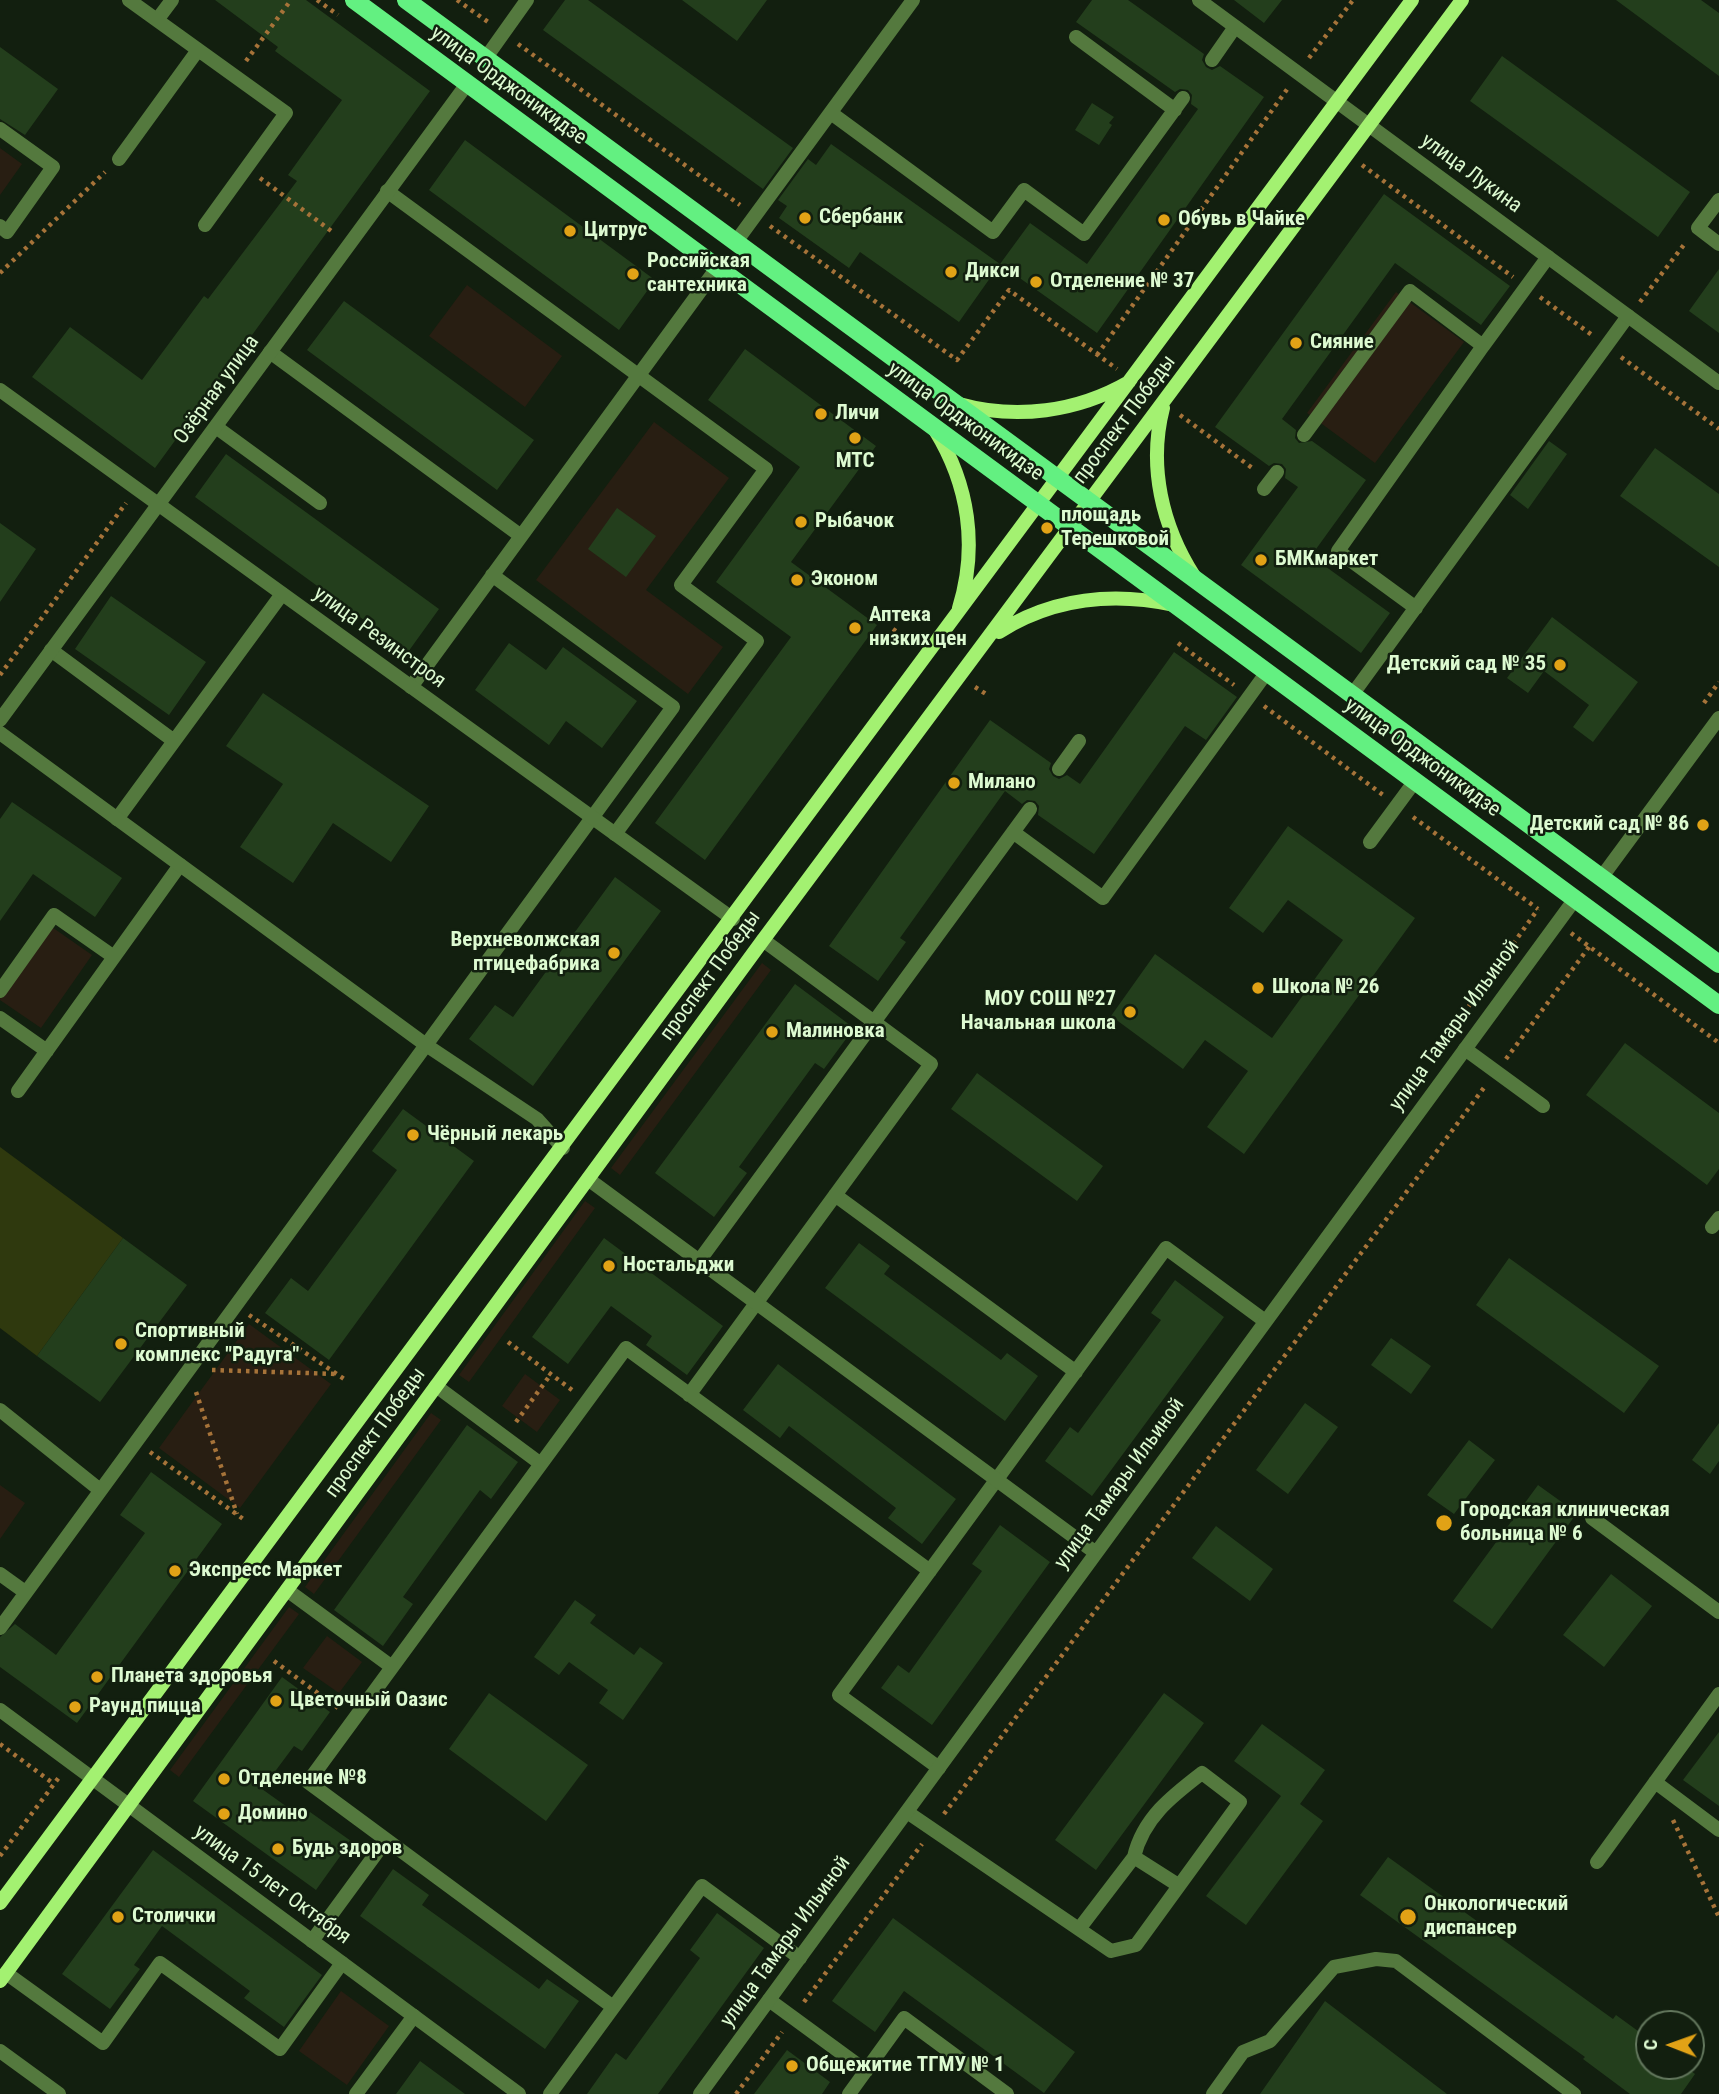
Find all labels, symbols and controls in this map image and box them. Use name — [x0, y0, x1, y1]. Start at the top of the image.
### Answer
street label: улица Орджоникидзе — [425, 21, 591, 151]
street label: улица Лукина — [1416, 129, 1526, 219]
place label: Сбербанк — [819, 205, 903, 231]
place label: Обувь в Чайке — [1178, 207, 1305, 233]
marker: Сбербанк — [797, 210, 813, 226]
marker: Обувь в Чайке — [1156, 212, 1172, 228]
place label: Цитрус — [584, 218, 647, 244]
marker: Цитрус — [562, 223, 578, 239]
place label: Российская сантехника — [647, 249, 750, 299]
place label: Дикси — [965, 259, 1020, 285]
marker: Дикси — [943, 264, 959, 280]
marker: Российская сантехника — [625, 266, 641, 282]
place label: Отделение № 37 — [1050, 269, 1194, 295]
marker: Отделение № 37 — [1028, 274, 1044, 290]
place label: Сияние — [1310, 330, 1374, 356]
street label: Озёрная улица — [169, 331, 265, 449]
marker: Сияние — [1288, 335, 1304, 351]
street label: проспект Победы — [1068, 351, 1182, 489]
street label: улица Орджоникидзе — [882, 357, 1048, 487]
place label: Личи — [835, 401, 879, 427]
marker: Личи — [813, 406, 829, 422]
marker: МТС — [847, 430, 863, 446]
place label: МТС — [836, 449, 874, 475]
place label: площадь Терешковой — [1061, 503, 1169, 553]
place label: Рыбачок — [815, 509, 894, 535]
marker: Рыбачок — [793, 514, 809, 530]
marker: площадь Терешковой — [1039, 520, 1055, 536]
place label: БМКмаркет — [1275, 547, 1378, 573]
marker: БМКмаркет — [1253, 552, 1269, 568]
place label: Эконом — [811, 567, 878, 593]
marker: Эконом — [789, 572, 805, 588]
street label: улица Резинстроя — [308, 582, 450, 694]
place label: Аптека низких цен — [869, 603, 967, 653]
marker: Аптека низких цен — [847, 620, 863, 636]
place label: Детский сад № 35 — [1387, 652, 1546, 678]
marker: Детский сад № 35 — [1552, 657, 1568, 673]
street label: улица Орджоникидзе — [1339, 693, 1505, 823]
place label: Милано — [968, 770, 1036, 796]
marker: Милано — [946, 775, 962, 791]
place label: Детский сад № 86 — [1530, 812, 1689, 838]
marker: Детский сад № 86 — [1695, 817, 1711, 833]
street label: проспект Победы — [655, 906, 767, 1046]
place label: Верхневолжская птицефабрика — [451, 928, 600, 978]
street label: улица Тамары Ильиной — [1385, 936, 1525, 1116]
marker: Верхневолжская птицефабрика — [606, 945, 622, 961]
place label: Школа № 26 — [1272, 975, 1379, 1001]
marker: Школа № 26 — [1250, 980, 1266, 996]
place label: МОУ СОШ №27 Начальная школа — [961, 987, 1116, 1037]
marker: МОУ СОШ №27 Начальная школа — [1122, 1004, 1138, 1020]
place label: Малиновка — [786, 1019, 885, 1045]
marker: Малиновка — [764, 1024, 780, 1040]
place label: Чёрный лекарь — [427, 1122, 563, 1148]
marker: Чёрный лекарь — [405, 1127, 421, 1143]
place label: Ностальджи — [623, 1253, 734, 1279]
marker: Ностальджи — [601, 1258, 617, 1274]
place label: Спортивный комплекс "Радуга" — [135, 1319, 299, 1369]
marker: Спортивный комплекс "Радуга" — [113, 1336, 129, 1352]
street label: проспект Победы — [320, 1363, 432, 1503]
street label: улица Тамары Ильиной — [1050, 1394, 1190, 1574]
place label: Городская клиническая больница № 6 — [1460, 1498, 1670, 1548]
marker: Городская клиническая больница № 6 — [1434, 1513, 1454, 1533]
place label: Экспресс Маркет — [189, 1558, 342, 1584]
marker: Экспресс Маркет — [167, 1563, 183, 1579]
place label: Планета здоровья — [111, 1664, 273, 1690]
marker: Планета здоровья — [89, 1669, 105, 1685]
place label: Цветочный Оазис — [290, 1688, 448, 1714]
marker: Цветочный Оазис — [268, 1693, 284, 1709]
place label: Раунд пицца — [89, 1694, 201, 1720]
marker: Раунд пицца — [67, 1699, 83, 1715]
place label: Отделение №8 — [238, 1766, 367, 1792]
marker: Отделение №8 — [216, 1771, 232, 1787]
place label: Домино — [238, 1801, 308, 1827]
marker: Домино — [216, 1806, 232, 1822]
street label: улица 15 лет Октября — [189, 1820, 355, 1950]
place label: Будь здоров — [292, 1836, 402, 1862]
marker: Будь здоров — [270, 1841, 286, 1857]
street label: улица Тамары Ильиной — [716, 1852, 856, 2032]
place label: Онкологический диспансер — [1424, 1892, 1568, 1942]
place label: Столички — [132, 1904, 216, 1930]
marker: Онкологический диспансер — [1398, 1907, 1418, 1927]
marker: Столички — [110, 1909, 126, 1925]
north arrow — [1635, 2010, 1705, 2080]
text: С — [1639, 2039, 1662, 2050]
place label: Общежитие ТГМУ № 1 — [806, 2053, 1005, 2079]
marker: Общежитие ТГМУ № 1 — [784, 2058, 800, 2074]

